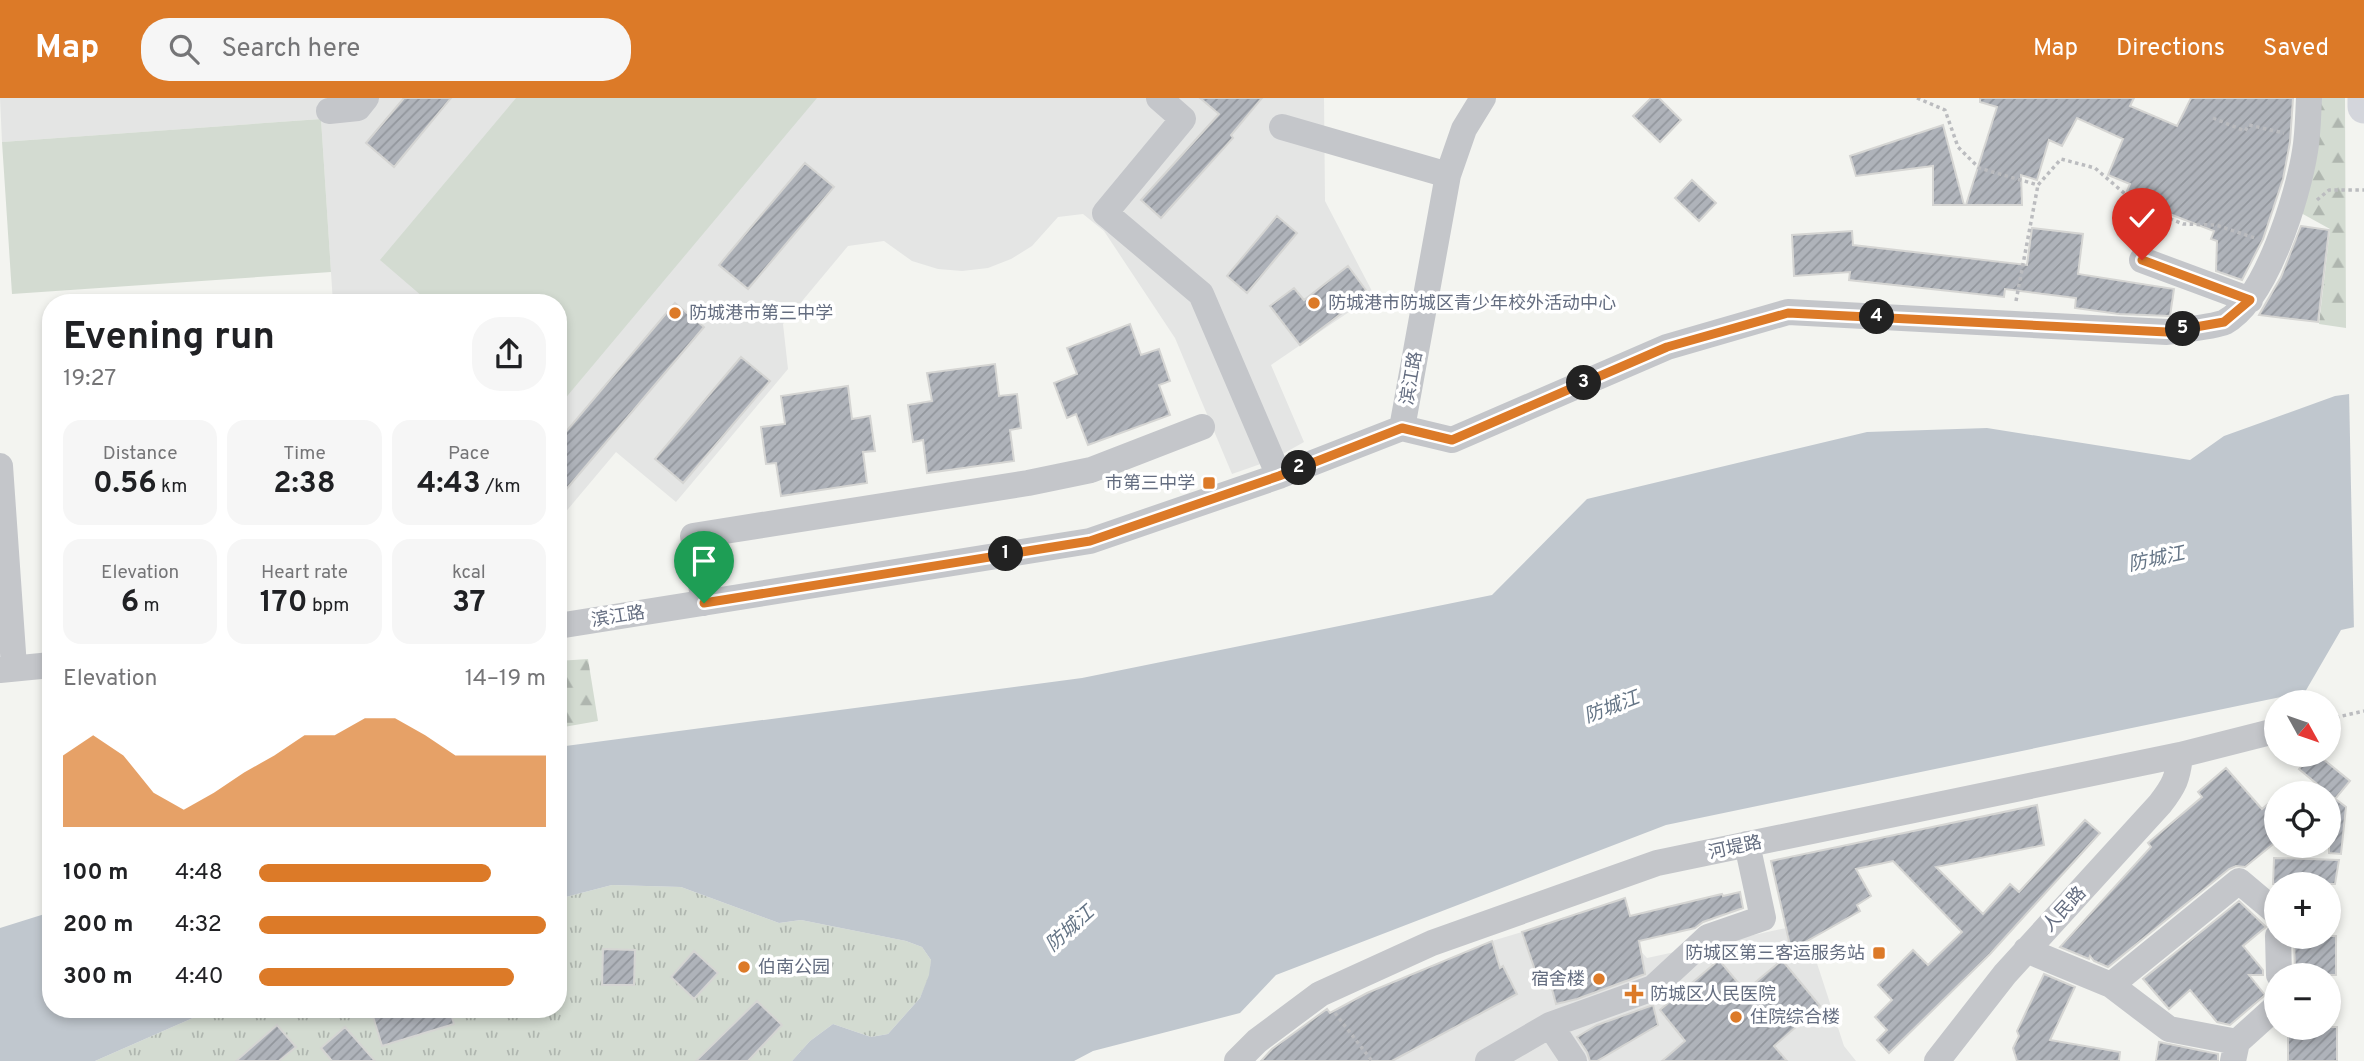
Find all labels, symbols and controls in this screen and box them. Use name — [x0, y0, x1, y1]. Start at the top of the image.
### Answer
search box — [141, 18, 631, 81]
text: Map — [35, 28, 99, 70]
icon: search — [165, 30, 203, 68]
text: Search here — [221, 33, 360, 66]
text: Map — [2033, 34, 2078, 64]
text: Directions — [2116, 34, 2225, 64]
text: Saved — [2263, 34, 2329, 64]
pin — [2112, 188, 2172, 260]
icon: check — [2123, 199, 2161, 237]
place label: 防城港市防城区青少年校外活动中心 — [1328, 293, 1616, 316]
marker: 防城港市防城区青少年校外活动中心 — [1306, 295, 1322, 311]
pin: 4 — [1860, 300, 1895, 334]
place label: 防城港市第三中学 — [689, 303, 833, 326]
text: 4 — [1870, 304, 1883, 328]
marker: 防城港市第三中学 — [667, 305, 683, 321]
pin: 5 — [2166, 312, 2200, 346]
text: Evening run — [63, 314, 275, 363]
text: 5 — [2177, 316, 2188, 340]
button: share — [472, 317, 546, 391]
street label: 滨江路 — [1396, 350, 1428, 407]
text: 19:27 — [63, 365, 116, 394]
pin: 3 — [1566, 366, 1602, 400]
text: 3 — [1578, 370, 1589, 394]
text: Distance — [103, 442, 177, 466]
text: Time — [283, 442, 326, 466]
text: Pace — [448, 442, 490, 466]
pin: 2 — [1282, 450, 1316, 486]
text: 2 — [1293, 455, 1304, 479]
text: 0.56 — [93, 466, 157, 503]
text: 2:38 — [273, 466, 336, 503]
text: 4:43 — [417, 466, 481, 503]
place label: 巿第三中学 — [1105, 473, 1195, 496]
text: km — [157, 475, 187, 499]
text: /km — [481, 475, 521, 499]
marker: 巿第三中学 — [1201, 475, 1217, 491]
pin — [674, 531, 734, 603]
pin: 1 — [988, 536, 1024, 572]
text: 1 — [1002, 541, 1009, 565]
icon: arrive — [685, 542, 723, 580]
water label: 防城江 — [2126, 542, 2189, 578]
text: Elevation — [101, 561, 179, 585]
text: Heart rate — [261, 561, 348, 585]
text: kcal — [452, 561, 486, 585]
text: 6 — [121, 585, 139, 622]
text: 170 — [260, 585, 308, 622]
text: 37 — [452, 585, 486, 622]
text: m — [139, 594, 160, 618]
text: bpm — [308, 594, 349, 618]
street label: 滨江路 — [590, 602, 647, 633]
text: Elevation — [63, 665, 158, 694]
text: 14–19 m — [465, 665, 546, 694]
water label: 防城江 — [1581, 686, 1644, 729]
north arrow — [2264, 690, 2342, 766]
map controls — [2264, 690, 2341, 1040]
button: locate — [2264, 781, 2341, 858]
street label: 河堤路 — [1707, 832, 1764, 865]
text: 100 m — [63, 859, 128, 888]
text: 4:48 — [175, 859, 223, 888]
button: + — [2264, 872, 2341, 949]
street label: 人民路 — [2038, 882, 2092, 938]
water label: 防城江 — [1041, 900, 1101, 957]
text: 200 m — [63, 911, 133, 940]
text: 4:32 — [175, 911, 222, 940]
place label: 防城区第三客运服务站 — [1685, 943, 1865, 966]
marker: 防城区第三客运服务站 — [1871, 945, 1887, 961]
place label: 伯南公园 — [758, 957, 830, 980]
marker: 伯南公园 — [736, 959, 752, 975]
text: 300 m — [63, 963, 133, 992]
text: 4:40 — [175, 963, 224, 992]
button: − — [2264, 963, 2341, 1040]
place label: 宿舍楼 — [1531, 969, 1585, 992]
marker: 宿舍楼 — [1591, 971, 1607, 987]
marker: 防城区人民医院 — [1624, 984, 1644, 1004]
place label: 防城区人民医院 — [1650, 984, 1776, 1007]
place label: 住院综合楼 — [1750, 1007, 1840, 1030]
marker: 住院综合楼 — [1728, 1009, 1744, 1025]

